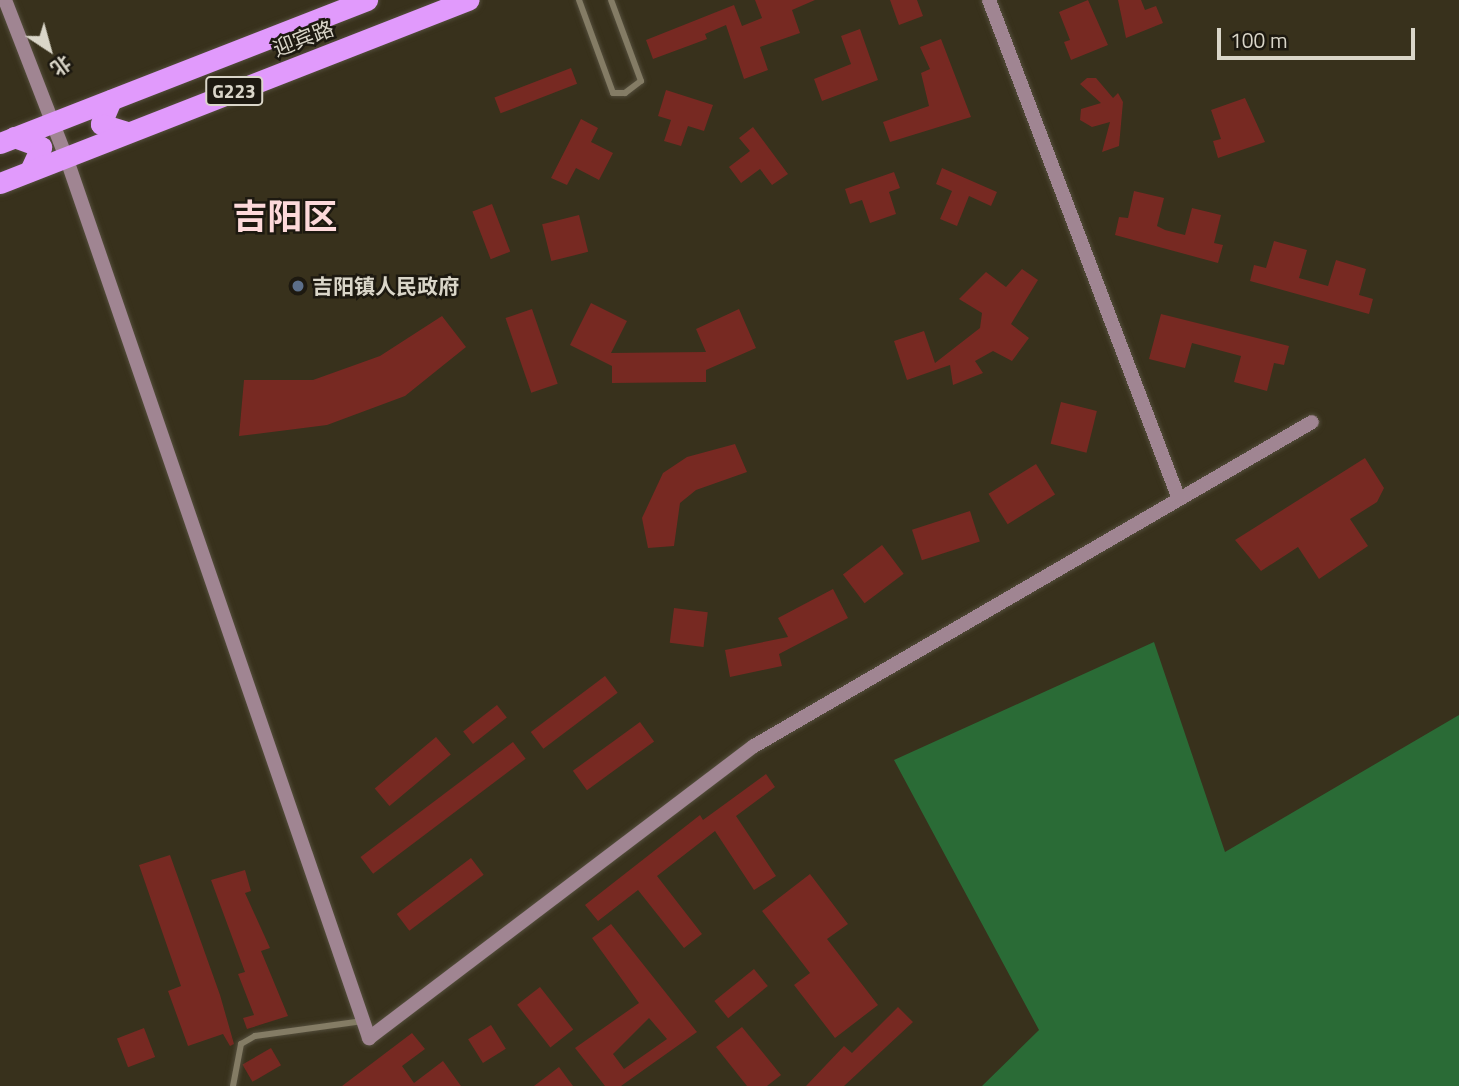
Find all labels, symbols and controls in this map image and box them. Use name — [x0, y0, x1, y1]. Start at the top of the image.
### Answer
north arrow — [14, 14, 84, 84]
scale bar — [1221, 14, 1419, 58]
street label: 迎宾路 — [269, 15, 337, 61]
text: 100 m — [1230, 24, 1287, 56]
text: 北 — [45, 49, 78, 84]
road number: G223 — [204, 76, 264, 106]
district label: 吉阳区 — [233, 195, 337, 237]
place label: 吉阳镇人民政府 — [312, 273, 459, 299]
marker: 吉阳镇人民政府 — [290, 278, 306, 294]

